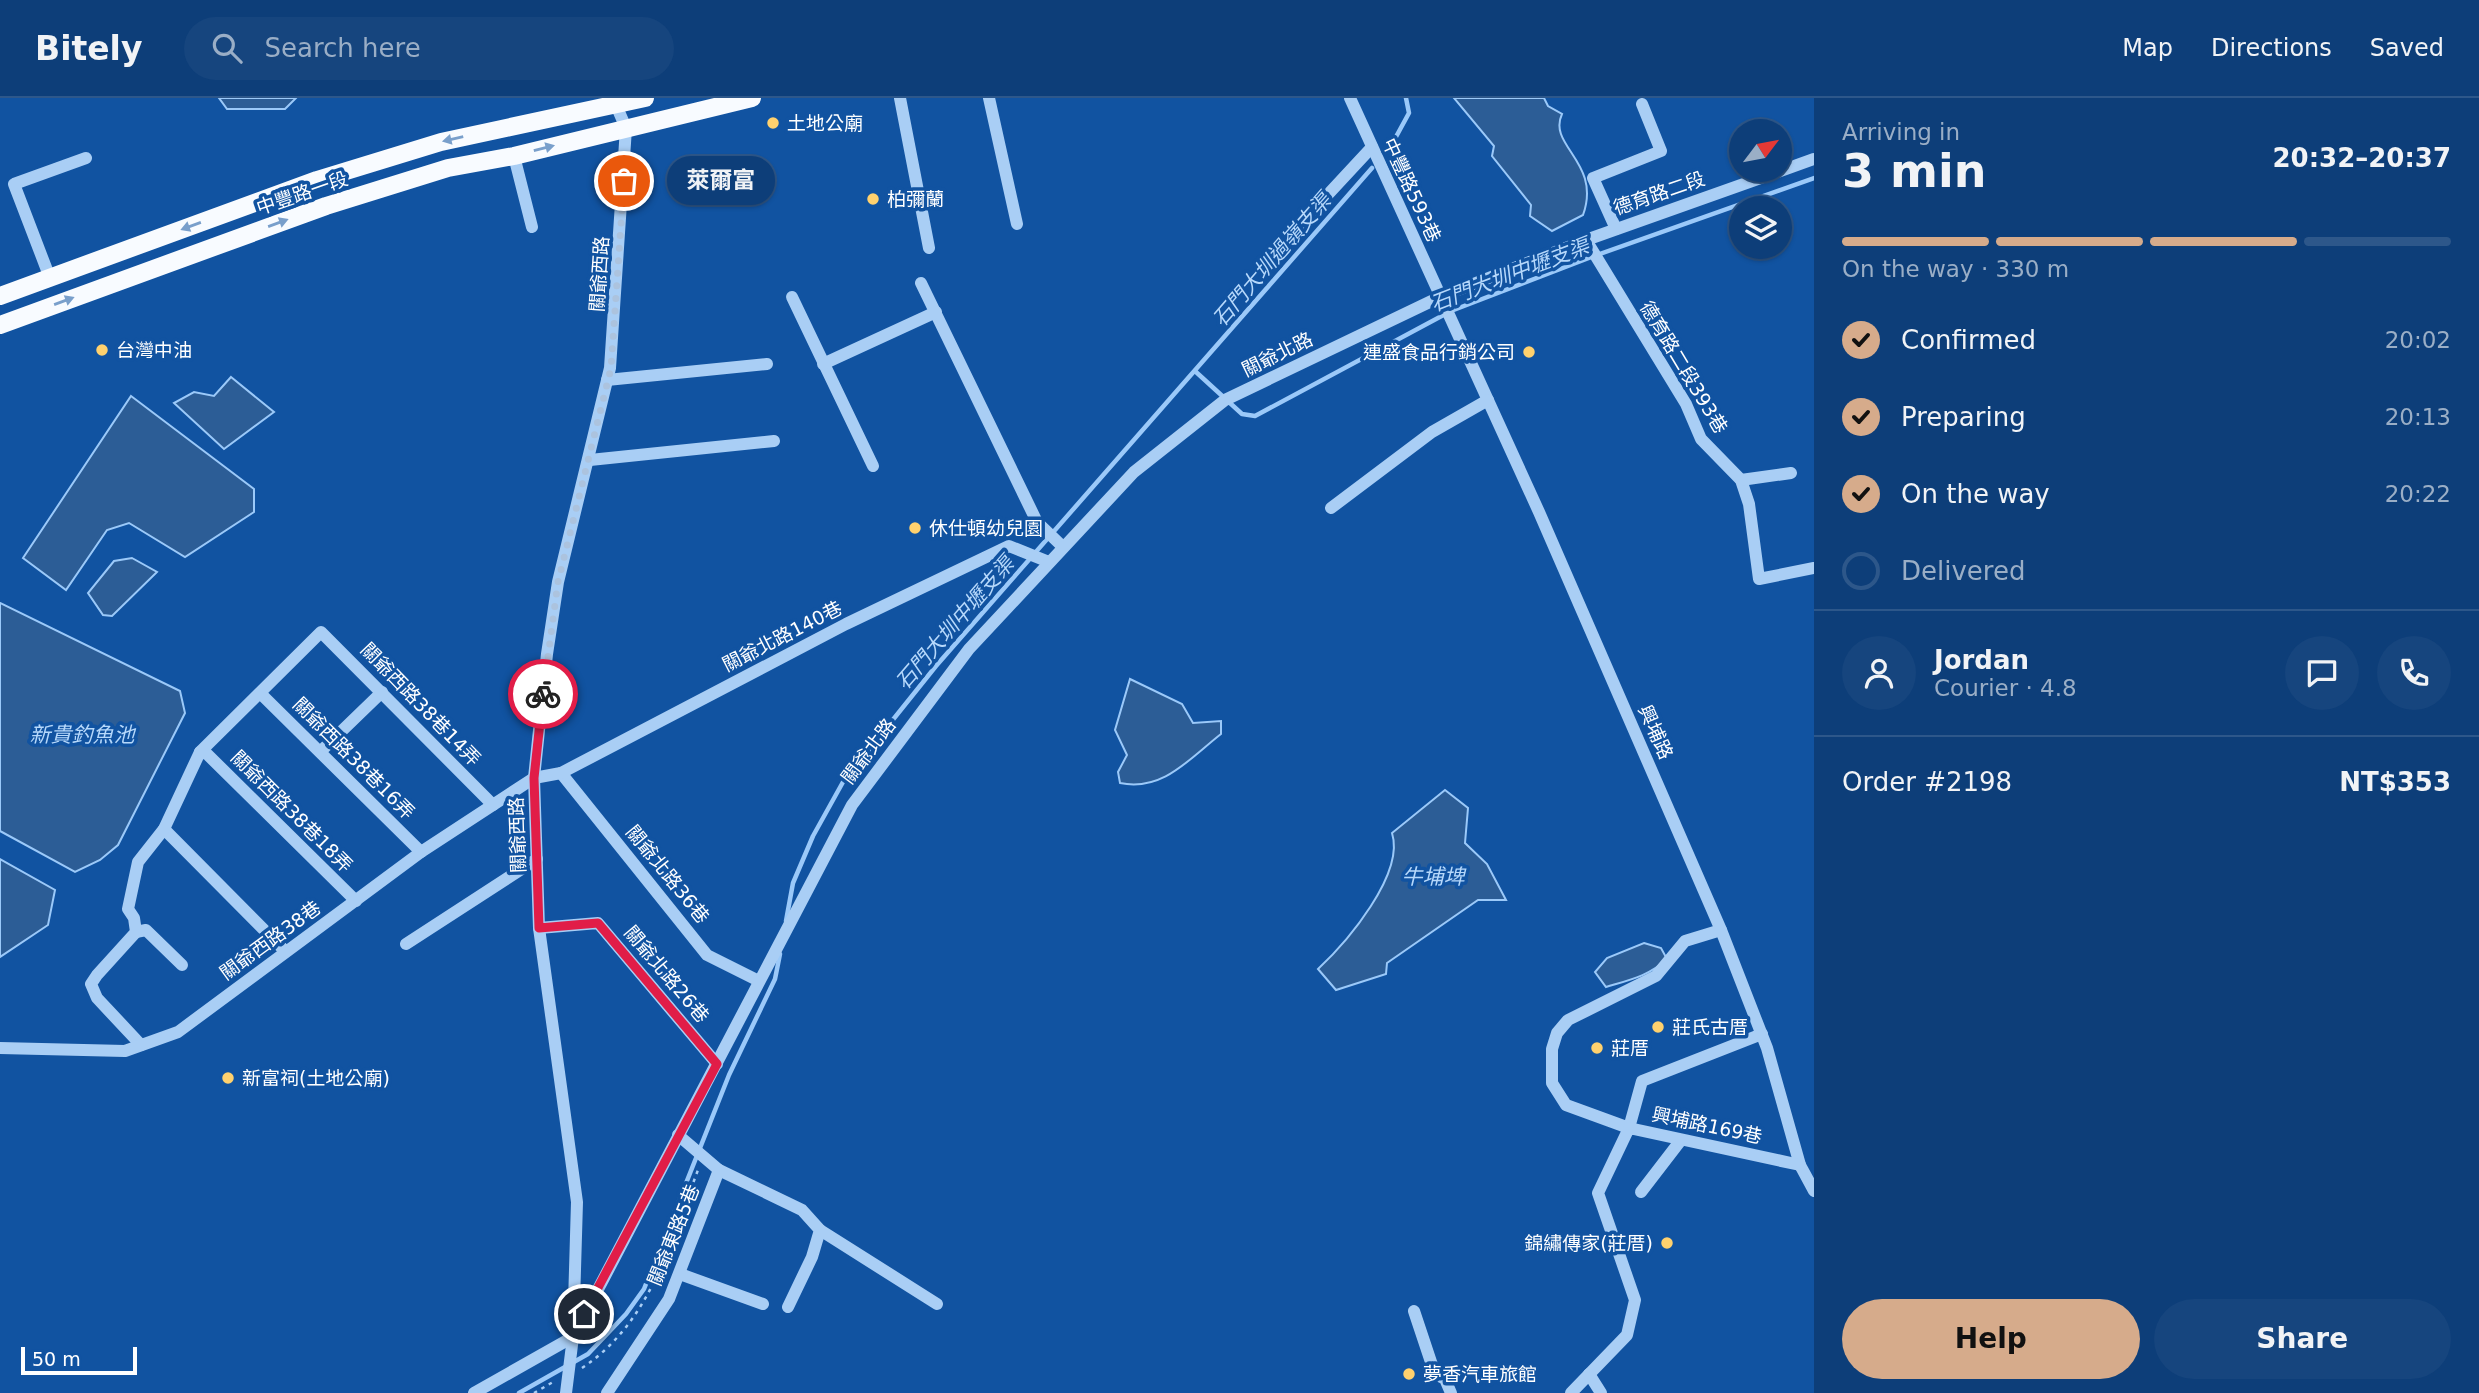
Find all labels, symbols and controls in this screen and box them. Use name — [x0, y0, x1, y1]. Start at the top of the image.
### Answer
search box — [184, 17, 674, 80]
text: Bitely — [35, 29, 142, 68]
icon: search — [208, 29, 246, 67]
text: Search here — [264, 33, 421, 63]
text: Map — [2122, 34, 2173, 62]
text: Directions — [2211, 34, 2332, 62]
text: Saved — [2370, 34, 2444, 62]
place label: 土地公廟 — [787, 112, 863, 134]
marker: 土地公廟 — [765, 115, 781, 131]
north arrow — [1729, 119, 1792, 182]
map controls — [1729, 119, 1792, 259]
text: Arriving in — [1842, 119, 1960, 145]
one-way arrow — [442, 134, 464, 145]
street label: 中豐路593巷 — [1378, 134, 1446, 246]
one-way arrow — [533, 142, 555, 153]
text: 20:32–20:37 — [2272, 143, 2451, 173]
text: 3 min — [1842, 144, 1986, 198]
pin — [594, 151, 654, 211]
callout: 萊爾富 — [666, 156, 774, 206]
icon: bag — [605, 162, 643, 200]
street label: 中豐路一段 — [253, 167, 351, 219]
text: 萊爾富 — [687, 167, 756, 193]
street label: 德育路二段 — [1610, 167, 1708, 219]
water label: 石門大圳過嶺支渠 — [1208, 186, 1338, 331]
place label: 柏彌蘭 — [887, 188, 944, 210]
marker: 柏彌蘭 — [865, 191, 881, 207]
button: layers — [1729, 196, 1792, 259]
one-way arrow — [267, 217, 288, 228]
one-way arrow — [181, 221, 202, 232]
water label: 石門大圳中壢支渠 — [1427, 233, 1596, 316]
street label: 關爺西路 — [585, 235, 613, 313]
text: On the way · 330 m — [1842, 256, 2069, 282]
one-way arrow — [54, 295, 75, 306]
street label: 德育路二段393巷 — [1636, 297, 1732, 437]
icon: check — [1842, 321, 1880, 359]
text: Confirmed — [1901, 325, 2036, 355]
street label: 關爺北路 — [1238, 327, 1316, 381]
text: 20:02 — [2385, 327, 2451, 353]
place label: 台灣中油 — [116, 339, 192, 361]
place label: 連盛食品行銷公司 — [1363, 341, 1515, 363]
marker: 台灣中油 — [94, 342, 110, 358]
marker: 連盛食品行銷公司 — [1521, 344, 1537, 360]
icon: check — [1842, 398, 1880, 436]
text: Preparing — [1901, 402, 2026, 432]
text: 20:13 — [2385, 404, 2451, 430]
icon: check — [1842, 475, 1880, 513]
text: On the way — [1901, 479, 2050, 509]
text: 20:22 — [2385, 481, 2451, 507]
place label: 休仕頓幼兒園 — [929, 517, 1043, 539]
marker: 休仕頓幼兒園 — [907, 520, 923, 536]
water label: 石門大圳中壢支渠 — [891, 549, 1021, 694]
text: Delivered — [1901, 556, 2025, 586]
street label: 關爺北路140巷 — [719, 596, 845, 676]
button: person — [1842, 636, 1916, 710]
button: chat — [2285, 636, 2359, 710]
button: phone — [2377, 636, 2451, 710]
street label: 關爺西路38巷14弄 — [357, 638, 485, 770]
text: Jordan — [1934, 645, 2029, 675]
courier — [508, 659, 578, 729]
icon: bike — [524, 675, 562, 713]
text: Courier · 4.8 — [1934, 675, 2077, 701]
street label: 關爺西路38巷16弄 — [289, 693, 419, 823]
street label: 興埔路 — [1634, 701, 1678, 763]
street label: 關爺北路 — [836, 714, 900, 788]
water label: 新貴釣魚池 — [30, 723, 136, 747]
street label: 關爺西路38巷18弄 — [227, 746, 357, 876]
text: Order #2198 — [1842, 767, 2012, 797]
text: NT$353 — [2339, 767, 2451, 797]
street label: 關爺西路 — [505, 797, 529, 873]
street label: 關爺北路36巷 — [622, 821, 714, 927]
water label: 牛埔埤 — [1402, 865, 1467, 889]
street label: 關爺西路38巷 — [215, 896, 325, 984]
street label: 關爺北路26巷 — [620, 921, 714, 1027]
place label: 莊氏古厝 — [1672, 1016, 1748, 1038]
marker: 莊氏古厝 — [1650, 1019, 1666, 1035]
place label: 莊厝 — [1611, 1037, 1649, 1059]
marker: 莊厝 — [1589, 1040, 1605, 1056]
place label: 新富祠(土地公廟) — [242, 1067, 390, 1089]
marker: 新富祠(土地公廟) — [220, 1070, 236, 1086]
street label: 興埔路169巷 — [1650, 1103, 1764, 1147]
street label: 關爺東路5巷 — [643, 1181, 703, 1289]
place label: 錦繡傳家(莊厝) — [1524, 1232, 1653, 1254]
marker: 錦繡傳家(莊厝) — [1659, 1235, 1675, 1251]
pin — [554, 1284, 614, 1344]
icon: home — [565, 1295, 603, 1333]
button: Help — [1842, 1299, 2140, 1379]
button: Share — [2154, 1299, 2451, 1379]
scale bar — [21, 1344, 136, 1376]
text: 50 m — [32, 1348, 81, 1370]
place label: 夢香汽車旅館 — [1423, 1363, 1537, 1385]
marker: 夢香汽車旅館 — [1401, 1366, 1417, 1382]

